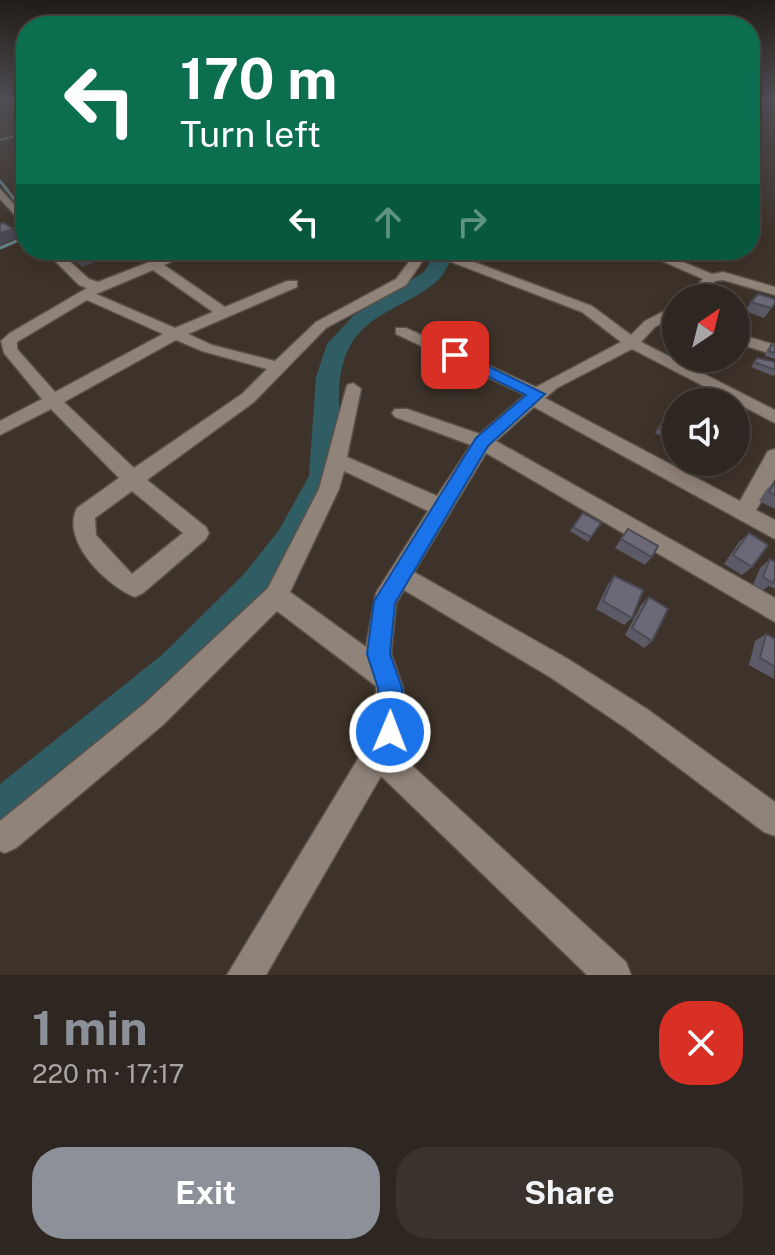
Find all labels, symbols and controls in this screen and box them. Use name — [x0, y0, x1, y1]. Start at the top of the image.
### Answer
text: 170 m — [180, 46, 337, 112]
icon: left — [48, 48, 152, 152]
text: Turn left — [180, 113, 321, 155]
icon: left — [282, 200, 326, 244]
icon: ahead — [366, 200, 410, 244]
icon: right — [450, 200, 494, 244]
north arrow — [662, 284, 750, 372]
map controls — [662, 284, 750, 476]
pin — [421, 321, 489, 389]
icon: arrive — [433, 333, 477, 377]
button: sound — [662, 388, 750, 476]
position arrow — [348, 690, 432, 774]
text: 1 min — [32, 999, 148, 1056]
button: close — [659, 1001, 743, 1085]
text: 220 m · 17:17 — [32, 1058, 184, 1089]
button: Exit — [32, 1147, 380, 1239]
button: Share — [396, 1147, 743, 1239]

